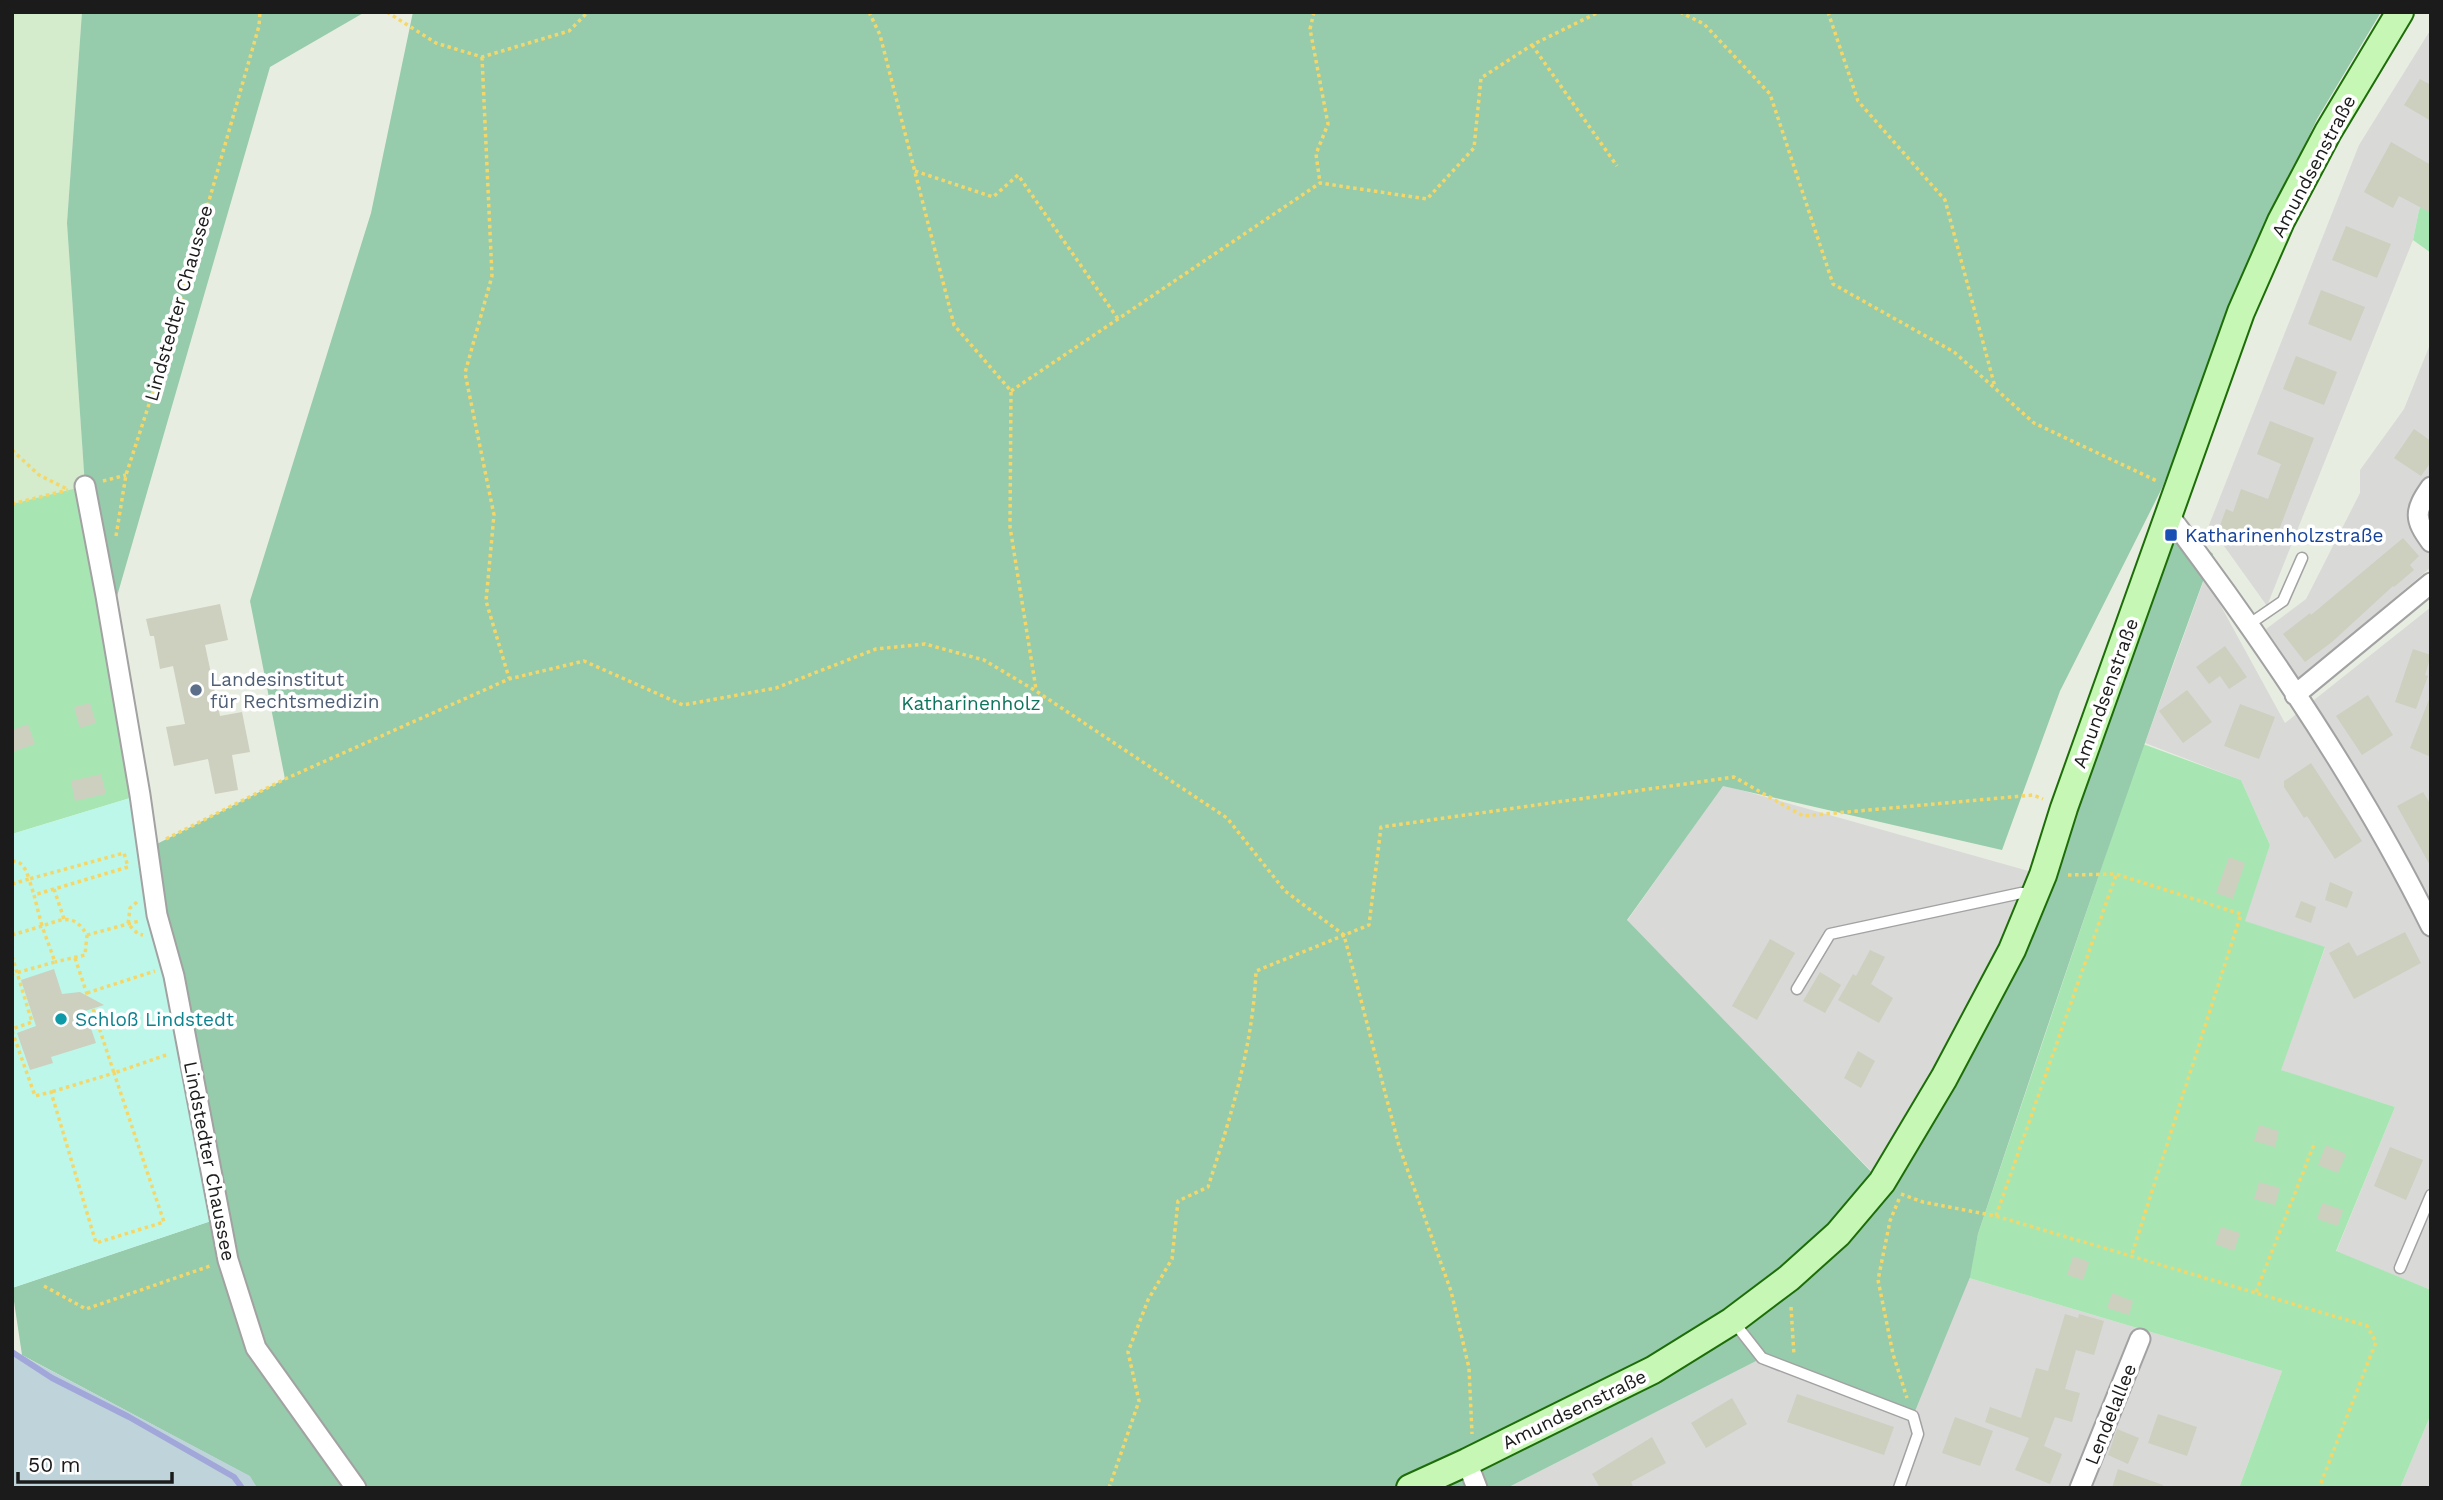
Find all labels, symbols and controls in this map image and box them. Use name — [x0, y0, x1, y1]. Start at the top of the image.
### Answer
street label: Amundsenstraße — [2266, 91, 2361, 241]
street label: Lindstedter Chaussee — [139, 202, 217, 404]
place label: Katharinenholzstraße — [2185, 524, 2383, 547]
marker: Katharinenholzstraße — [2163, 527, 2179, 543]
street label: Amundsenstraße — [2068, 615, 2143, 771]
place label: Landesinstitut für Rechtsmedizin — [210, 668, 380, 713]
marker: Landesinstitut für Rechtsmedizin — [188, 682, 204, 698]
park label: Katharinenholz — [901, 692, 1041, 715]
place label: Schloß Lindstedt — [75, 1008, 234, 1031]
marker: Schloß Lindstedt — [53, 1011, 69, 1027]
street label: Lindstedter Chaussee — [179, 1059, 240, 1263]
street label: Lendelallee — [2080, 1360, 2141, 1468]
street label: Amundsenstraße — [1498, 1365, 1650, 1454]
scale bar — [18, 1440, 172, 1484]
text: 50 m — [28, 1452, 80, 1477]

